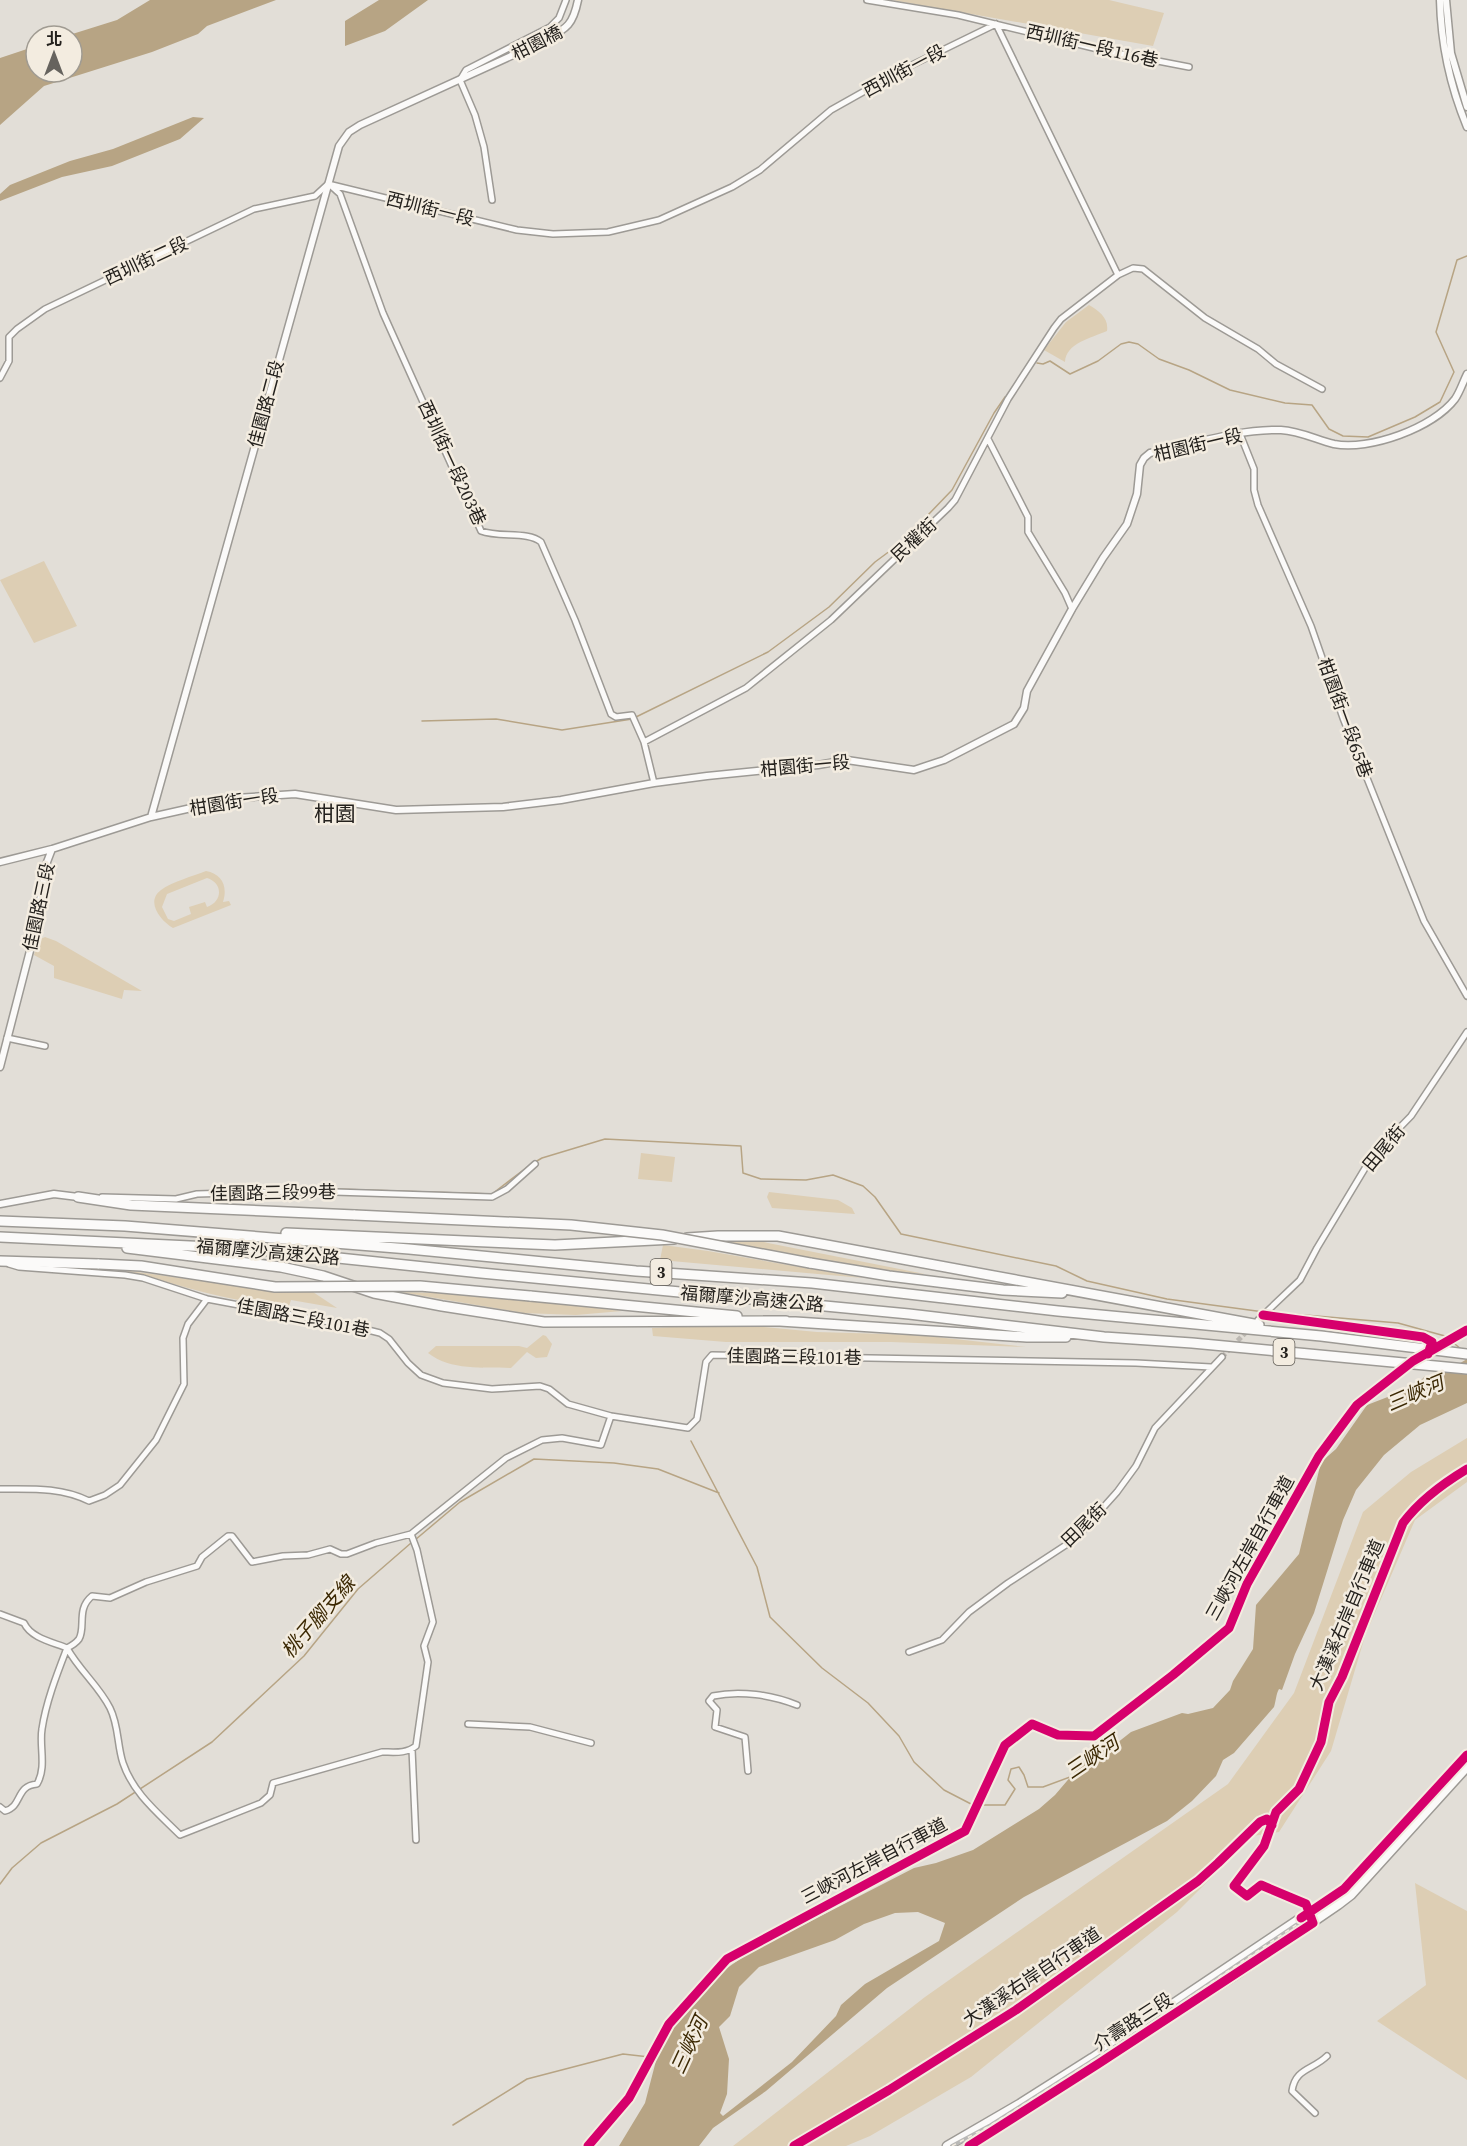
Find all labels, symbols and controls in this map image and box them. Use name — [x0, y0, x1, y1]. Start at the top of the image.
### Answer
street label: 西圳街一段116巷 — [1024, 18, 1161, 73]
street label: 柑園橋 — [507, 19, 567, 66]
north arrow — [24, 24, 84, 84]
text: 北 — [46, 28, 62, 50]
street label: 西圳街一段 — [858, 38, 949, 103]
street label: 西圳街一段 — [383, 185, 477, 232]
street label: 西圳街二段 — [100, 230, 192, 291]
street label: 佳園路二段 — [242, 357, 289, 451]
street label: 西圳街一段203巷 — [413, 396, 492, 529]
street label: 柑園街一段 — [1151, 422, 1245, 467]
street label: 民權街 — [885, 512, 942, 567]
street label: 柑園街一段65巷 — [1312, 654, 1379, 781]
street label: 柑園街一段 — [759, 749, 851, 782]
street label: 柑園街一段 — [188, 782, 280, 821]
district label: 柑園 — [314, 799, 356, 828]
street label: 佳園路三段 — [17, 860, 60, 954]
street label: 田尾街 — [1357, 1119, 1411, 1176]
street label: 佳園路三段99巷 — [210, 1179, 336, 1206]
street label: 福爾摩沙高速公路 — [195, 1233, 341, 1270]
road number: 3 — [650, 1259, 672, 1285]
street label: 福爾摩沙高速公路 — [679, 1280, 825, 1317]
street label: 佳園路三段101巷 — [234, 1292, 372, 1343]
road number: 3 — [1274, 1339, 1294, 1365]
street label: 佳園路三段101巷 — [726, 1343, 862, 1370]
water label: 三峽河 — [1382, 1367, 1452, 1418]
street label: 三峽河左岸自行車道 — [1199, 1471, 1300, 1625]
street label: 田尾街 — [1056, 1497, 1112, 1552]
street label: 大漢溪右岸自行車道 — [1303, 1535, 1390, 1694]
water label: 桃子腳支線 — [275, 1569, 363, 1664]
water label: 三峽河 — [1059, 1726, 1128, 1785]
street label: 三峽河左岸自行車道 — [796, 1811, 951, 1910]
street label: 大漢溪右岸自行車道 — [958, 1921, 1106, 2032]
street label: 介壽路三段 — [1088, 1987, 1177, 2057]
water label: 三峽河 — [664, 2008, 716, 2078]

